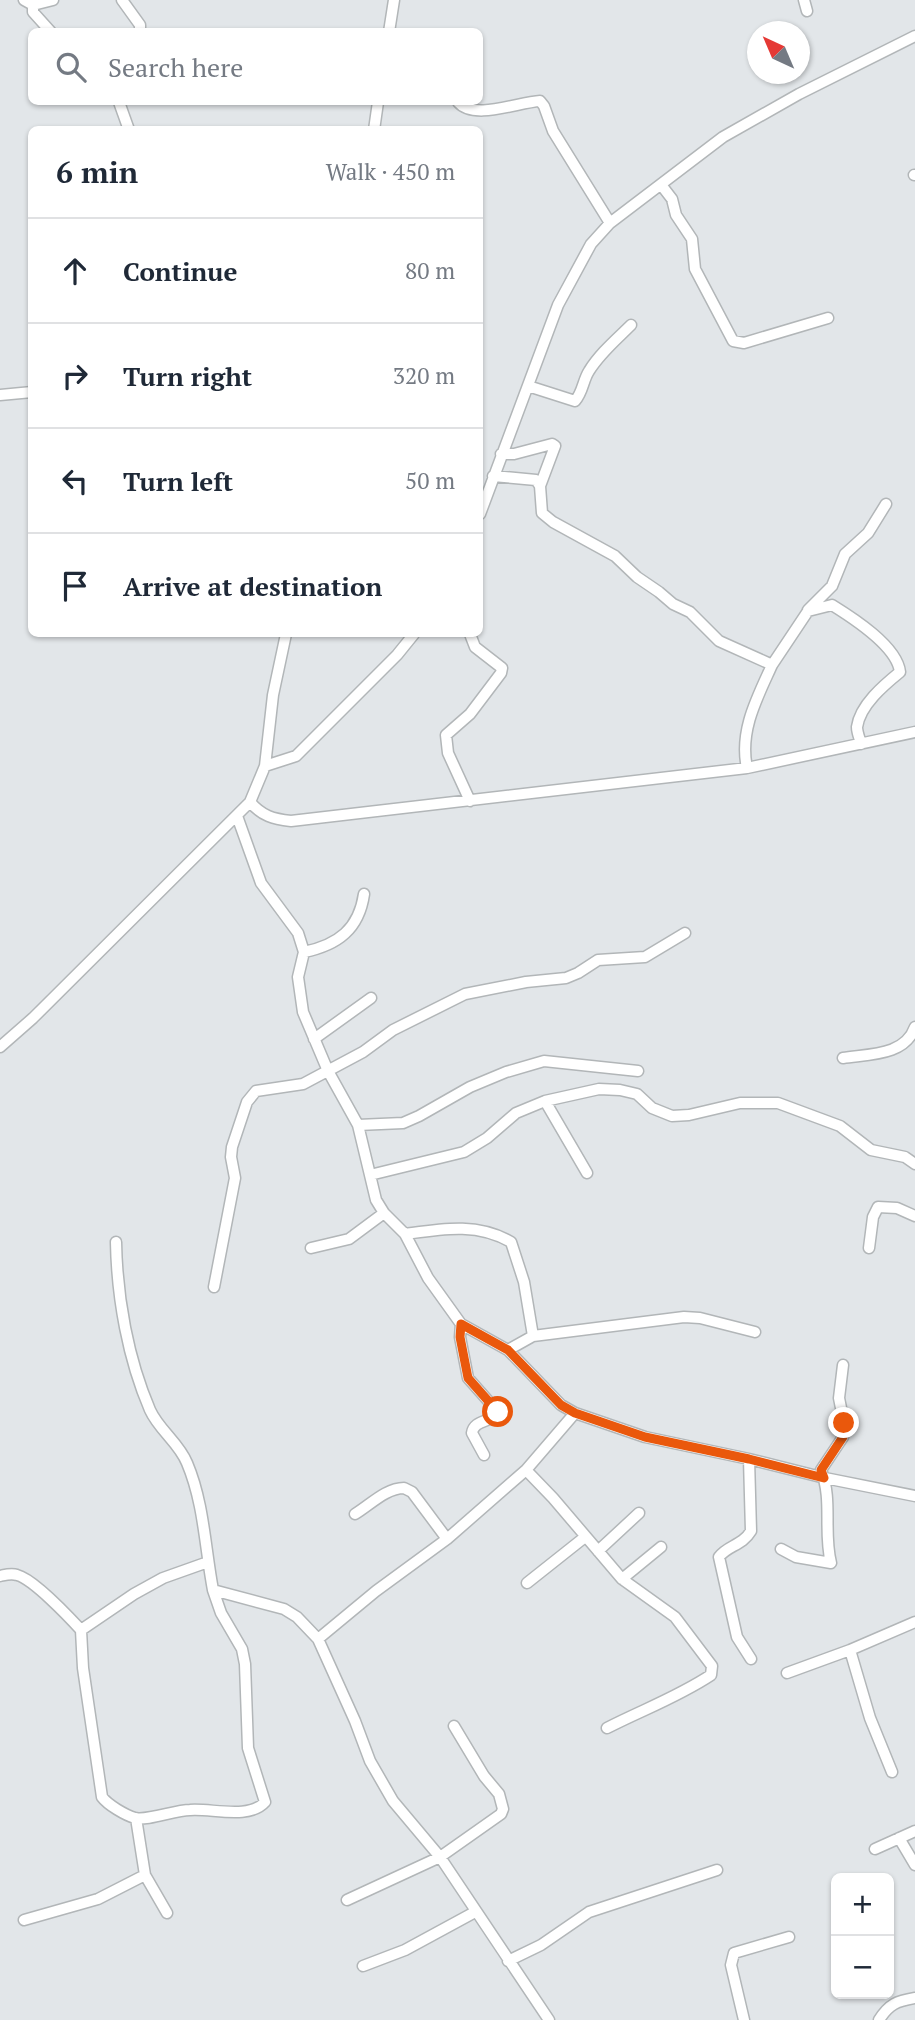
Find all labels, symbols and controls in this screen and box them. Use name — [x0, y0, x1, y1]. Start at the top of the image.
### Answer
north arrow — [747, 21, 810, 84]
search box — [28, 28, 483, 105]
icon: search — [52, 48, 90, 86]
text: Search here — [108, 50, 243, 84]
text: 6 min — [56, 152, 138, 192]
text: Walk · 450 m — [326, 156, 455, 187]
icon: ahead — [56, 252, 94, 290]
text: Continue — [123, 254, 237, 288]
text: 80 m — [405, 255, 455, 286]
icon: right — [56, 357, 94, 395]
text: Turn right — [123, 359, 252, 393]
text: 320 m — [393, 360, 455, 391]
icon: left — [56, 462, 94, 500]
text: Turn left — [123, 464, 233, 498]
text: 50 m — [405, 465, 455, 496]
icon: arrive — [56, 567, 94, 605]
text: Arrive at destination — [123, 569, 382, 603]
route start — [482, 1396, 513, 1427]
route end — [828, 1407, 859, 1438]
map controls — [831, 1873, 894, 1999]
button: + — [831, 1873, 894, 1936]
button: − — [831, 1936, 894, 1999]

